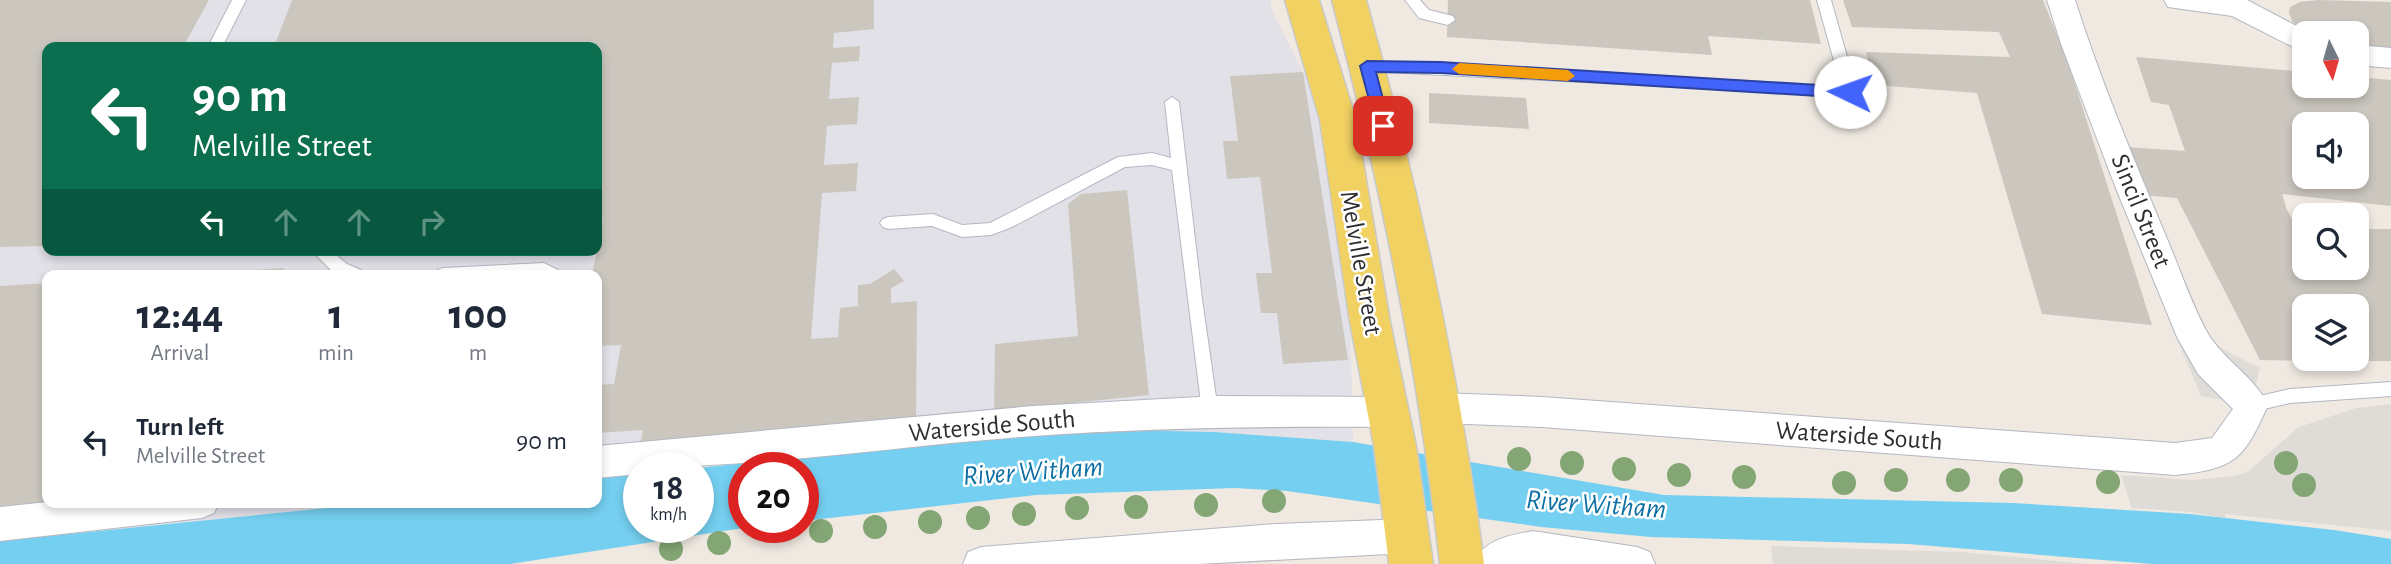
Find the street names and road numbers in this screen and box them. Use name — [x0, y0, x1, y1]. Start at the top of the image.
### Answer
street label: Sincil Street — [2106, 150, 2176, 272]
street label: Melville Street — [1336, 189, 1386, 337]
street label: Waterside South — [907, 406, 1077, 446]
street label: Waterside South — [1775, 417, 1943, 455]

